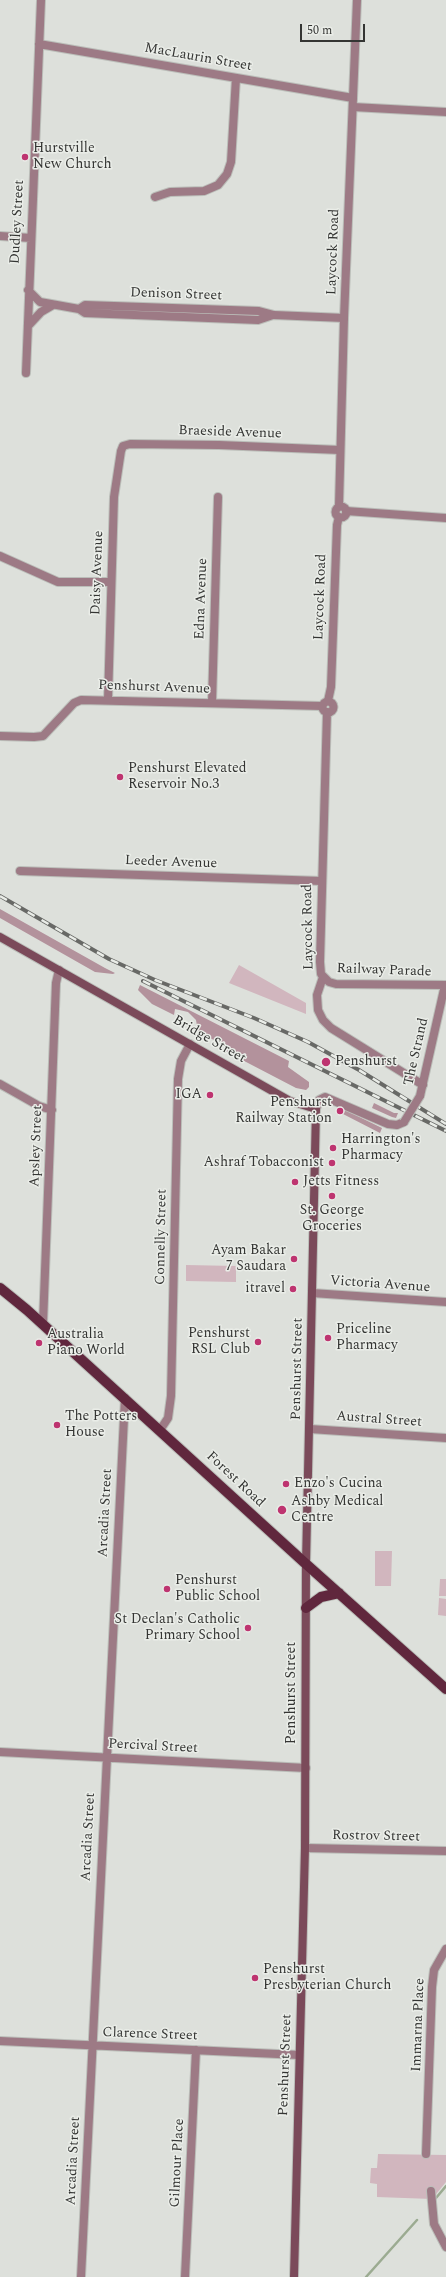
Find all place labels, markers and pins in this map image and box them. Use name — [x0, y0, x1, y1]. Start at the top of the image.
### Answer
place label: Hurstville New Church — [33, 141, 112, 174]
marker: Hurstville New Church — [20, 152, 30, 162]
place label: Penshurst Elevated Reservoir No.3 — [128, 761, 247, 794]
marker: Penshurst Elevated Reservoir No.3 — [115, 772, 125, 782]
place label: Penshurst — [335, 1054, 397, 1070]
marker: Penshurst — [320, 1056, 332, 1068]
place label: IGA — [176, 1087, 202, 1103]
marker: IGA — [205, 1090, 215, 1100]
place label: Penshurst Railway Station — [235, 1095, 332, 1128]
marker: Penshurst Railway Station — [335, 1106, 345, 1116]
place label: Harrington's Pharmacy — [341, 1132, 421, 1164]
marker: Harrington's Pharmacy — [328, 1143, 338, 1153]
place label: Ashraf Tobacconist — [203, 1155, 324, 1171]
marker: Ashraf Tobacconist — [327, 1158, 337, 1168]
place label: Jetts Fitness — [303, 1174, 379, 1190]
marker: Jetts Fitness — [290, 1177, 300, 1187]
marker: St. George Groceries — [327, 1191, 337, 1201]
place label: St. George Groceries — [300, 1203, 364, 1236]
place label: Ayam Bakar 7 Saudara — [211, 1243, 286, 1276]
marker: Ayam Bakar 7 Saudara — [289, 1254, 299, 1264]
place label: itravel — [245, 1281, 285, 1297]
marker: itravel — [288, 1284, 298, 1294]
place label: Priceline Pharmacy — [336, 1322, 398, 1354]
place label: Penshurst RSL Club — [188, 1326, 250, 1358]
place label: Australia Piano World — [47, 1327, 125, 1360]
marker: Priceline Pharmacy — [323, 1333, 333, 1343]
marker: Penshurst RSL Club — [253, 1337, 263, 1347]
marker: Australia Piano World — [34, 1338, 44, 1348]
place label: The Potters House — [65, 1409, 137, 1442]
marker: The Potters House — [52, 1420, 62, 1430]
place label: Enzo's Cucina — [294, 1476, 382, 1492]
marker: Enzo's Cucina — [281, 1479, 291, 1489]
place label: Ashby Medical Centre — [291, 1494, 383, 1526]
marker: Ashby Medical Centre — [276, 1504, 288, 1516]
place label: Penshurst Public School — [175, 1573, 260, 1606]
marker: Penshurst Public School — [162, 1584, 172, 1594]
place label: St Declan's Catholic Primary School — [115, 1612, 240, 1644]
marker: St Declan's Catholic Primary School — [243, 1623, 253, 1633]
place label: Penshurst Presbyterian Church — [263, 1962, 391, 1994]
marker: Penshurst Presbyterian Church — [250, 1973, 260, 1983]

